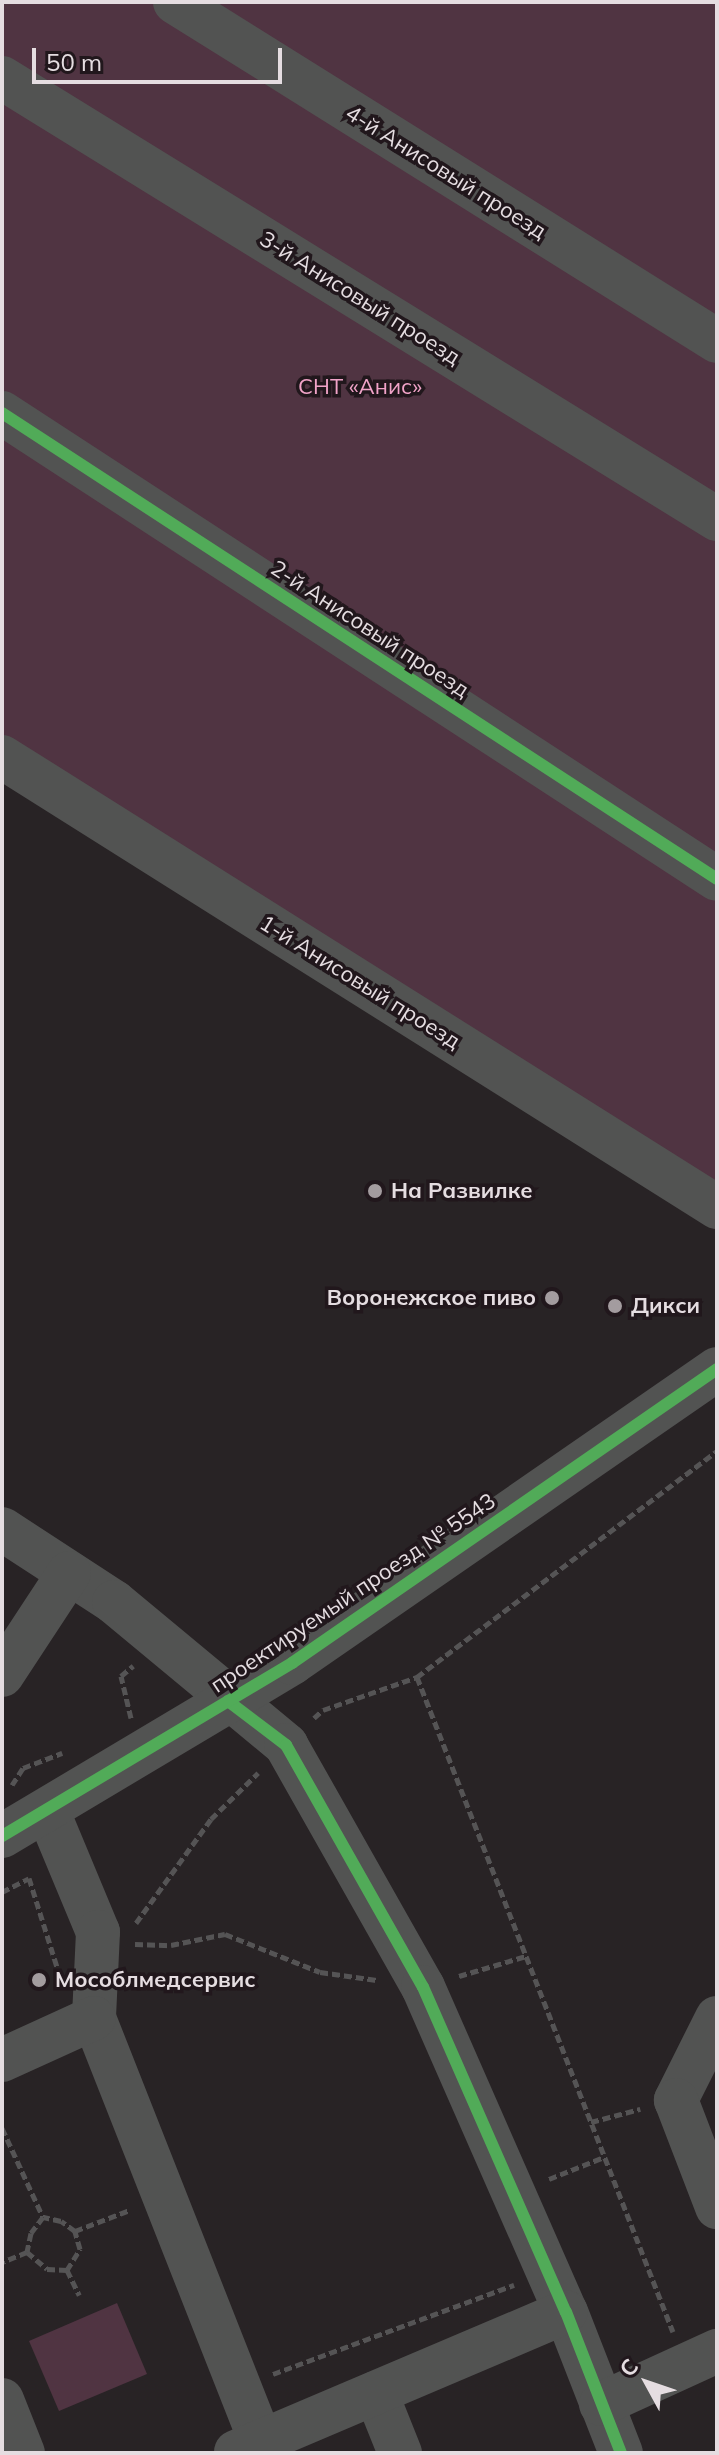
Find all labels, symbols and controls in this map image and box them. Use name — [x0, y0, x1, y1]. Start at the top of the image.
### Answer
scale bar — [36, 32, 286, 82]
text: 50 m — [46, 47, 102, 77]
street label: 4-й Анисовый проезд — [341, 99, 551, 245]
street label: 3-й Анисовый проезд — [255, 225, 465, 371]
park label: СНТ «Анис» — [298, 374, 422, 400]
street label: 2-й Анисовый проезд — [266, 555, 474, 703]
street label: 1-й Анисовый проезд — [255, 909, 465, 1055]
place label: На Развилке — [391, 1178, 533, 1204]
marker: На Развилке — [366, 1182, 384, 1200]
place label: Воронежское пиво — [327, 1285, 536, 1311]
marker: Воронежское пиво — [543, 1289, 561, 1307]
place label: Дикси — [631, 1293, 700, 1319]
marker: Дикси — [606, 1297, 624, 1315]
street label: проектируемый проезд № 5543 — [205, 1488, 501, 1698]
place label: Мособлмедсервис — [55, 1967, 256, 1993]
marker: Мособлмедсервис — [30, 1971, 48, 1989]
north arrow — [607, 2343, 687, 2423]
text: С — [613, 2353, 644, 2382]

